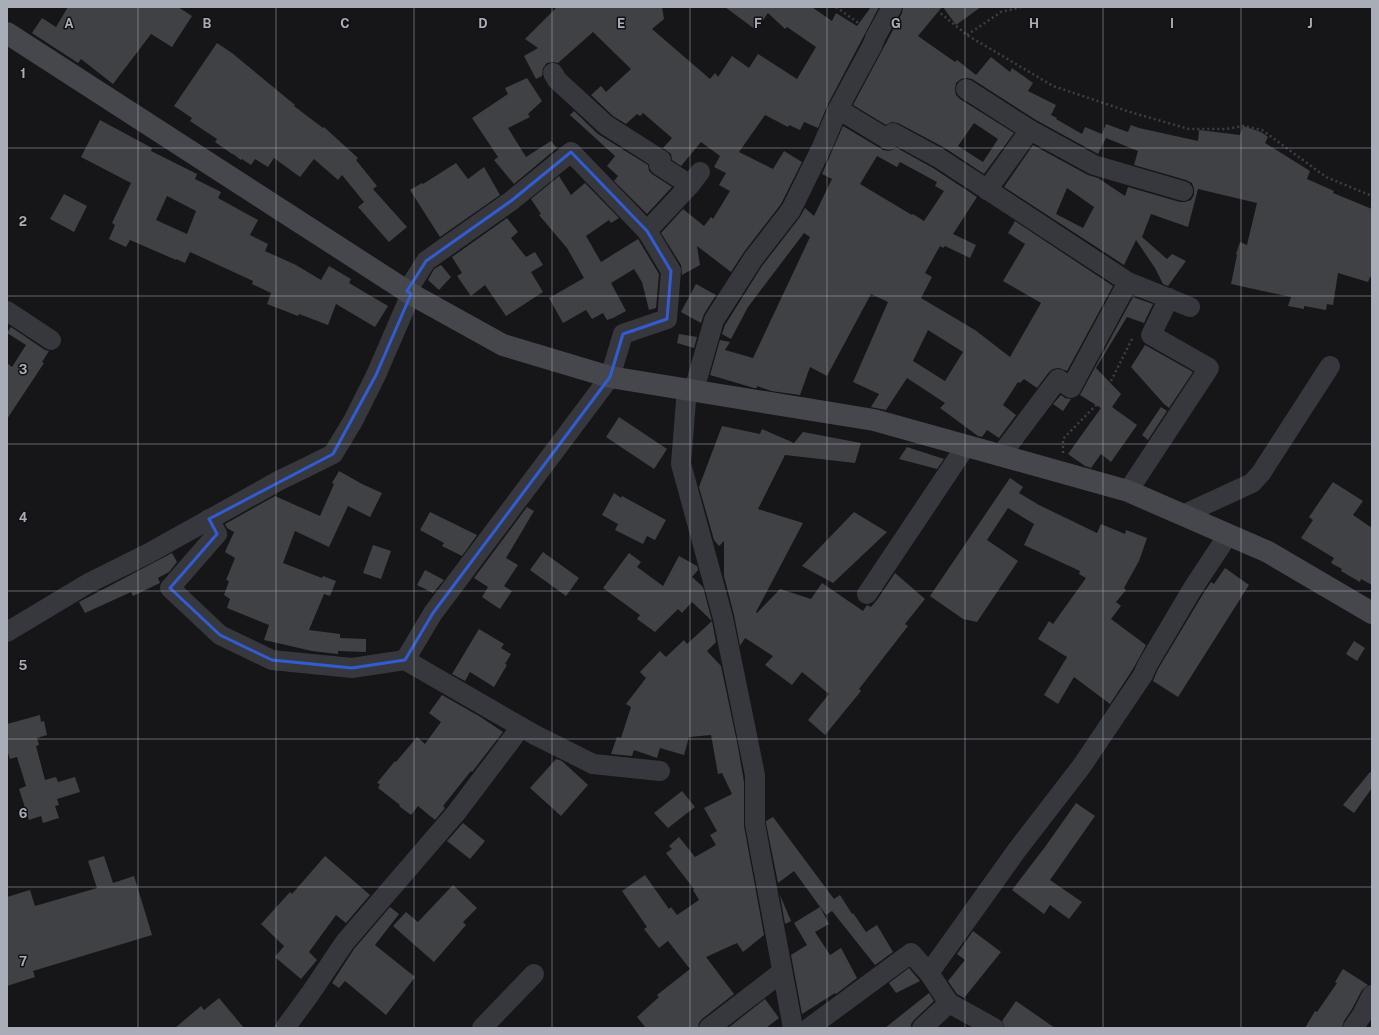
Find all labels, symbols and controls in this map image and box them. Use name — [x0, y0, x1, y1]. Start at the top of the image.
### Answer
text: A — [64, 16, 74, 31]
text: B — [203, 16, 212, 31]
text: C — [340, 16, 350, 31]
text: D — [478, 16, 488, 31]
text: E — [617, 16, 625, 31]
text: F — [754, 16, 762, 31]
text: G — [891, 16, 901, 31]
text: H — [1029, 16, 1039, 31]
text: I — [1170, 16, 1174, 31]
text: J — [1307, 16, 1313, 31]
text: 1 — [20, 66, 26, 81]
text: 2 — [19, 214, 27, 229]
text: 3 — [19, 362, 28, 377]
text: 4 — [19, 510, 28, 525]
text: 5 — [19, 658, 28, 673]
text: 6 — [19, 806, 28, 821]
text: 7 — [19, 954, 27, 969]

